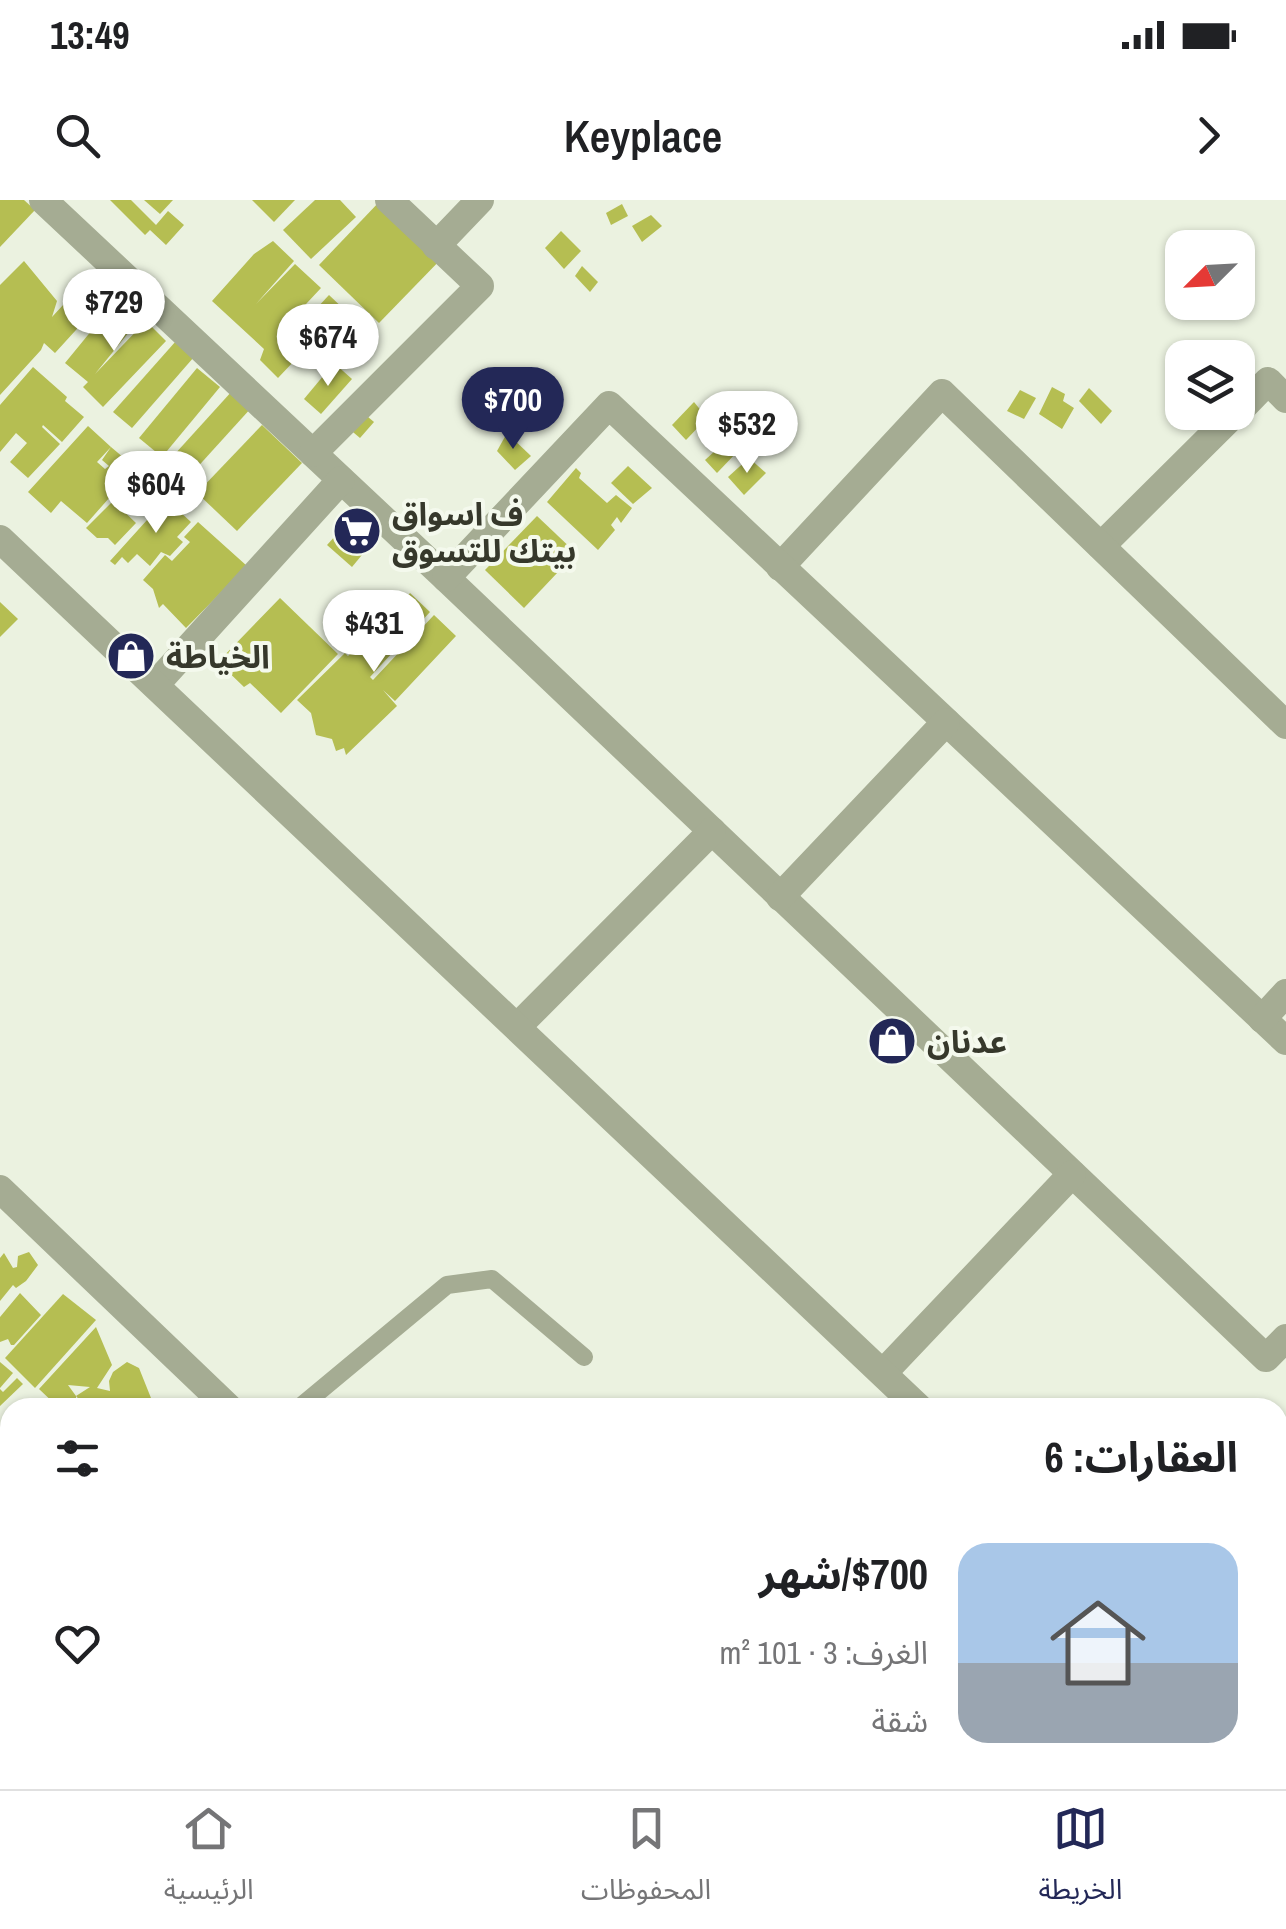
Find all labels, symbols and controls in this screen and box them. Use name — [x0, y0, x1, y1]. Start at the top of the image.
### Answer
text: 13:49 — [50, 10, 130, 61]
text: Keyplace — [564, 105, 722, 166]
icon: search — [50, 108, 105, 163]
icon: forward — [1181, 108, 1236, 163]
north arrow — [1165, 230, 1255, 320]
map controls — [1165, 230, 1255, 430]
pin: $729 — [55, 269, 173, 354]
text: $729 — [85, 280, 143, 323]
pin: $674 — [269, 304, 387, 389]
text: $674 — [299, 315, 357, 358]
button: layers — [1165, 340, 1255, 430]
pin: $700 — [454, 367, 572, 452]
text: $700 — [484, 378, 542, 421]
pin: $532 — [688, 391, 806, 476]
text: $532 — [718, 402, 776, 445]
pin: $604 — [97, 451, 215, 536]
text: $604 — [127, 462, 185, 505]
place label: ف اسواق بيتك للتسوق — [392, 492, 576, 572]
supermarket icon: ف اسواق بيتك للتسوق — [331, 505, 383, 557]
pin: $431 — [315, 590, 433, 675]
text: $431 — [345, 601, 403, 644]
shop icon: الخياطة — [105, 630, 157, 682]
place label: الخياطة — [166, 635, 270, 678]
shop icon: عدنان — [866, 1015, 918, 1067]
place label: عدنان — [927, 1020, 1007, 1063]
text: العقارات: 6 — [1045, 1429, 1238, 1485]
icon: filters — [50, 1431, 105, 1486]
text: $700/شهر — [759, 1546, 928, 1602]
icon: home — [1038, 1583, 1158, 1703]
icon: heart — [50, 1616, 105, 1671]
text: الغرف: 3 · 101 m² — [719, 1631, 928, 1674]
text: شقة — [872, 1699, 928, 1742]
tab: الرئيسية — [164, 1801, 254, 1920]
tab: المحفوظات — [581, 1801, 711, 1920]
tab: الخريطة — [1038, 1801, 1122, 1920]

